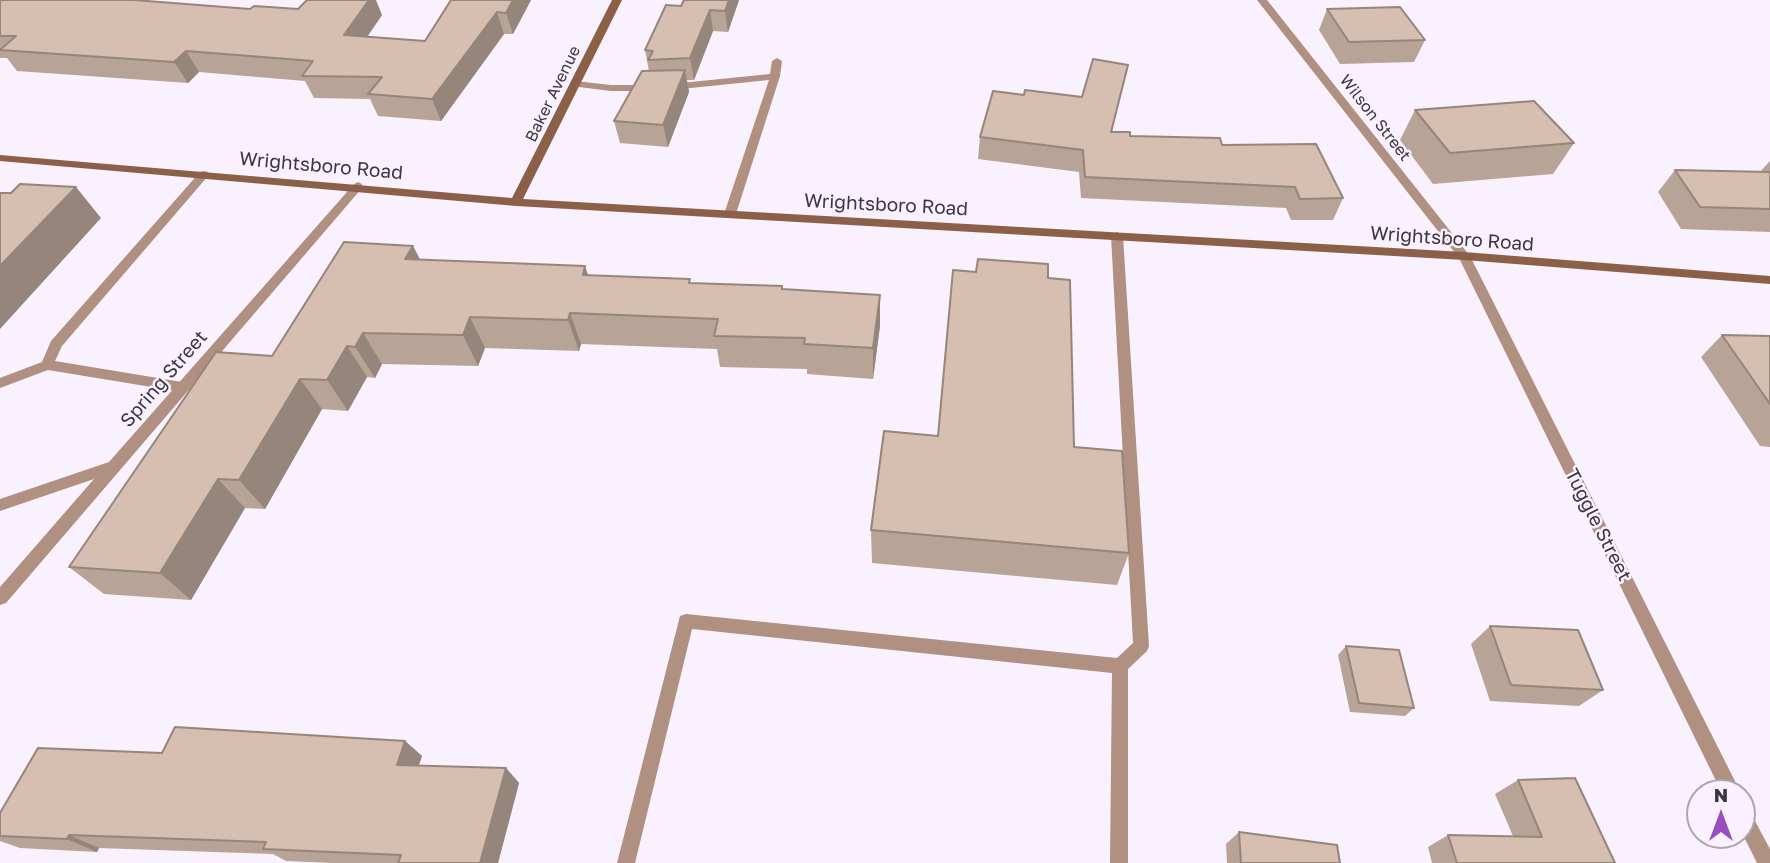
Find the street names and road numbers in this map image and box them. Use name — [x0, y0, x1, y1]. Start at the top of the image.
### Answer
street label: Baker Avenue — [521, 43, 585, 145]
street label: Wilson Street — [1335, 71, 1415, 165]
street label: Wrightsboro Road — [238, 147, 404, 185]
street label: Wrightsboro Road — [803, 189, 969, 221]
street label: Wrightsboro Road — [1369, 222, 1535, 256]
street label: Spring Street — [116, 326, 212, 432]
street label: Tuggle Street — [1560, 465, 1636, 585]

